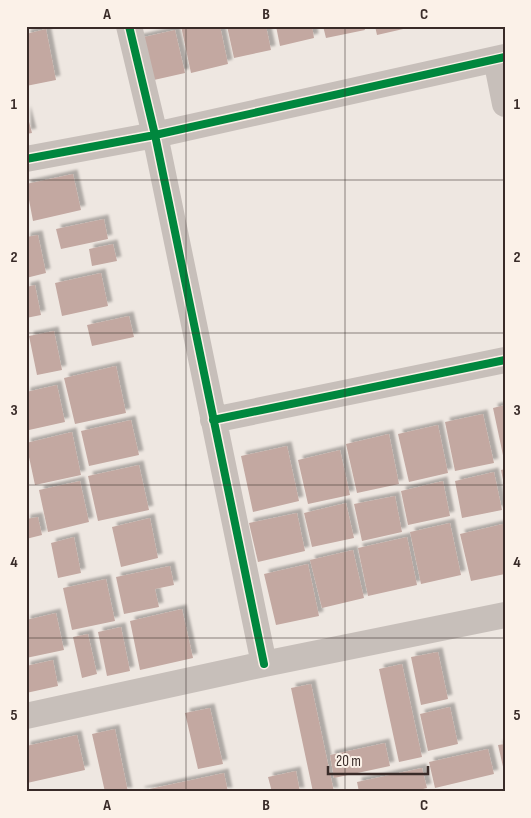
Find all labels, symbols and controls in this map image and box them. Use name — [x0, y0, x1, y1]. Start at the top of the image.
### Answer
text: A — [102, 5, 111, 24]
text: B — [262, 5, 270, 24]
text: C — [420, 5, 428, 24]
text: 1 — [11, 95, 18, 114]
text: 1 — [514, 95, 521, 114]
text: 2 — [10, 248, 18, 267]
text: 2 — [513, 248, 521, 267]
text: 3 — [10, 401, 18, 420]
text: 3 — [513, 401, 521, 420]
text: 4 — [10, 553, 18, 572]
text: 4 — [513, 553, 521, 572]
text: 5 — [10, 706, 18, 725]
text: 5 — [513, 706, 521, 725]
scale bar — [328, 743, 428, 775]
text: 20 m — [336, 752, 361, 771]
text: A — [102, 796, 111, 815]
text: B — [262, 796, 270, 815]
text: C — [420, 796, 428, 815]

